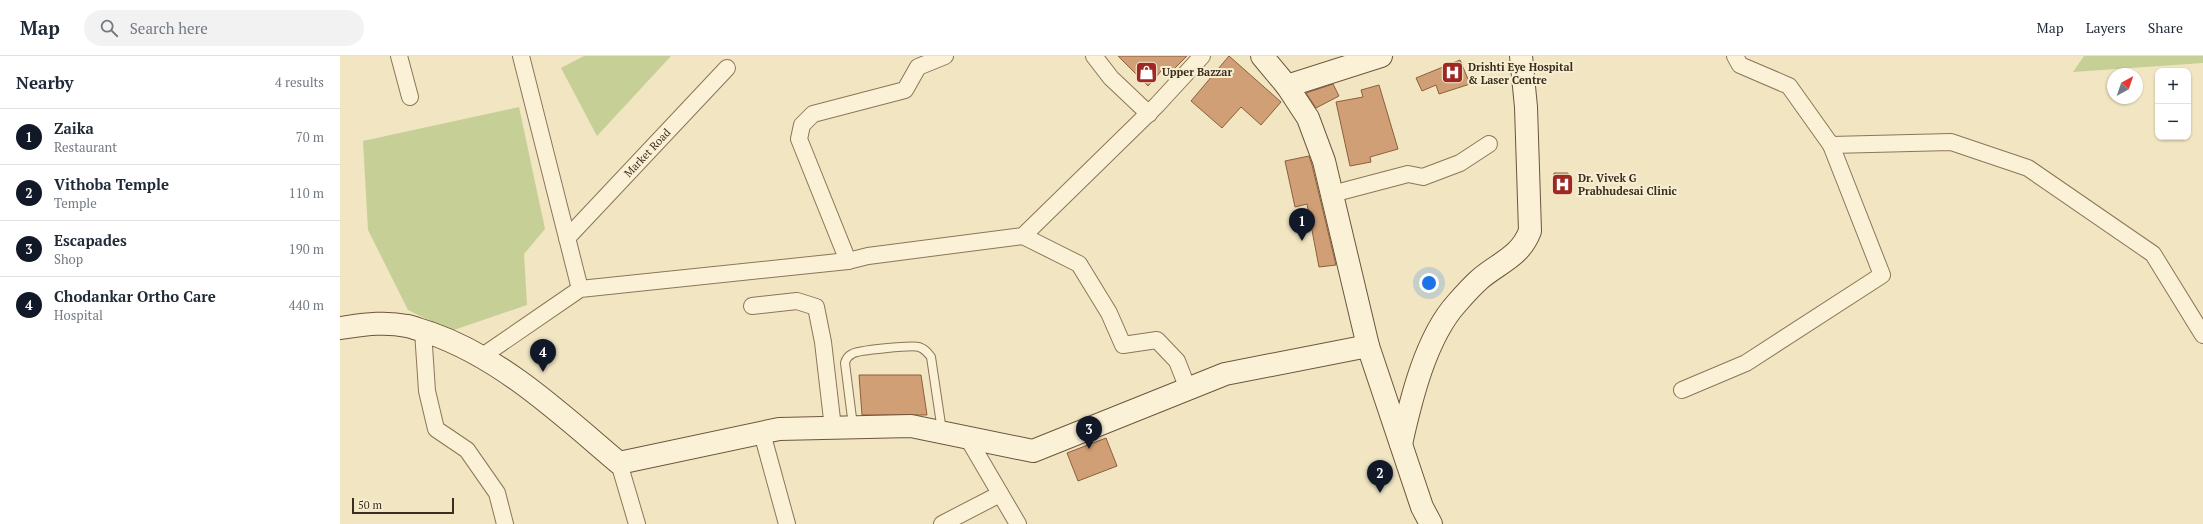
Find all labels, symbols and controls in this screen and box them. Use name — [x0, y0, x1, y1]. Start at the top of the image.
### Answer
search box — [84, 10, 364, 46]
text: Map — [20, 15, 60, 40]
icon: search — [98, 17, 120, 39]
text: Search here — [130, 18, 208, 38]
text: Map — [2037, 18, 2064, 37]
text: Layers — [2086, 18, 2126, 37]
text: Share — [2148, 18, 2183, 37]
shop icon: Upper Bazzar — [1134, 59, 1160, 85]
hospital icon: Drishti Eye Hospital & Laser Centre — [1440, 60, 1466, 86]
place label: Drishti Eye Hospital & Laser Centre — [1468, 60, 1574, 87]
place label: Upper Bazzar — [1162, 65, 1232, 79]
north arrow — [2107, 68, 2143, 104]
map controls — [2155, 68, 2191, 140]
button: + — [2155, 68, 2191, 104]
text: Nearby — [16, 71, 74, 94]
text: 4 results — [275, 73, 324, 91]
button: − — [2155, 104, 2191, 140]
text: Zaika — [54, 118, 94, 138]
street label: Market Road — [621, 126, 673, 180]
text: 1 — [25, 128, 33, 146]
text: 70 m — [296, 128, 324, 146]
text: Restaurant — [54, 138, 117, 156]
hospital icon: Dr. Vivek G Prabhudesai Clinic — [1550, 171, 1576, 197]
place label: Dr. Vivek G Prabhudesai Clinic — [1578, 171, 1678, 198]
text: Vithoba Temple — [54, 174, 169, 194]
text: 2 — [25, 184, 33, 202]
text: 110 m — [289, 184, 324, 202]
text: Temple — [54, 194, 97, 212]
pin: 1 — [1289, 208, 1315, 241]
text: Escapades — [54, 230, 127, 250]
text: 3 — [25, 240, 33, 258]
text: 190 m — [289, 240, 324, 258]
text: Shop — [54, 250, 83, 268]
your location — [1419, 273, 1439, 293]
text: Chodankar Ortho Care — [54, 286, 216, 306]
text: 4 — [25, 296, 33, 314]
text: 440 m — [289, 296, 324, 314]
text: Hospital — [54, 306, 103, 324]
pin: 4 — [530, 339, 556, 372]
pin: 3 — [1076, 416, 1102, 449]
pin: 2 — [1367, 460, 1393, 493]
scale bar — [352, 496, 454, 515]
text: 50 m — [358, 498, 382, 512]

